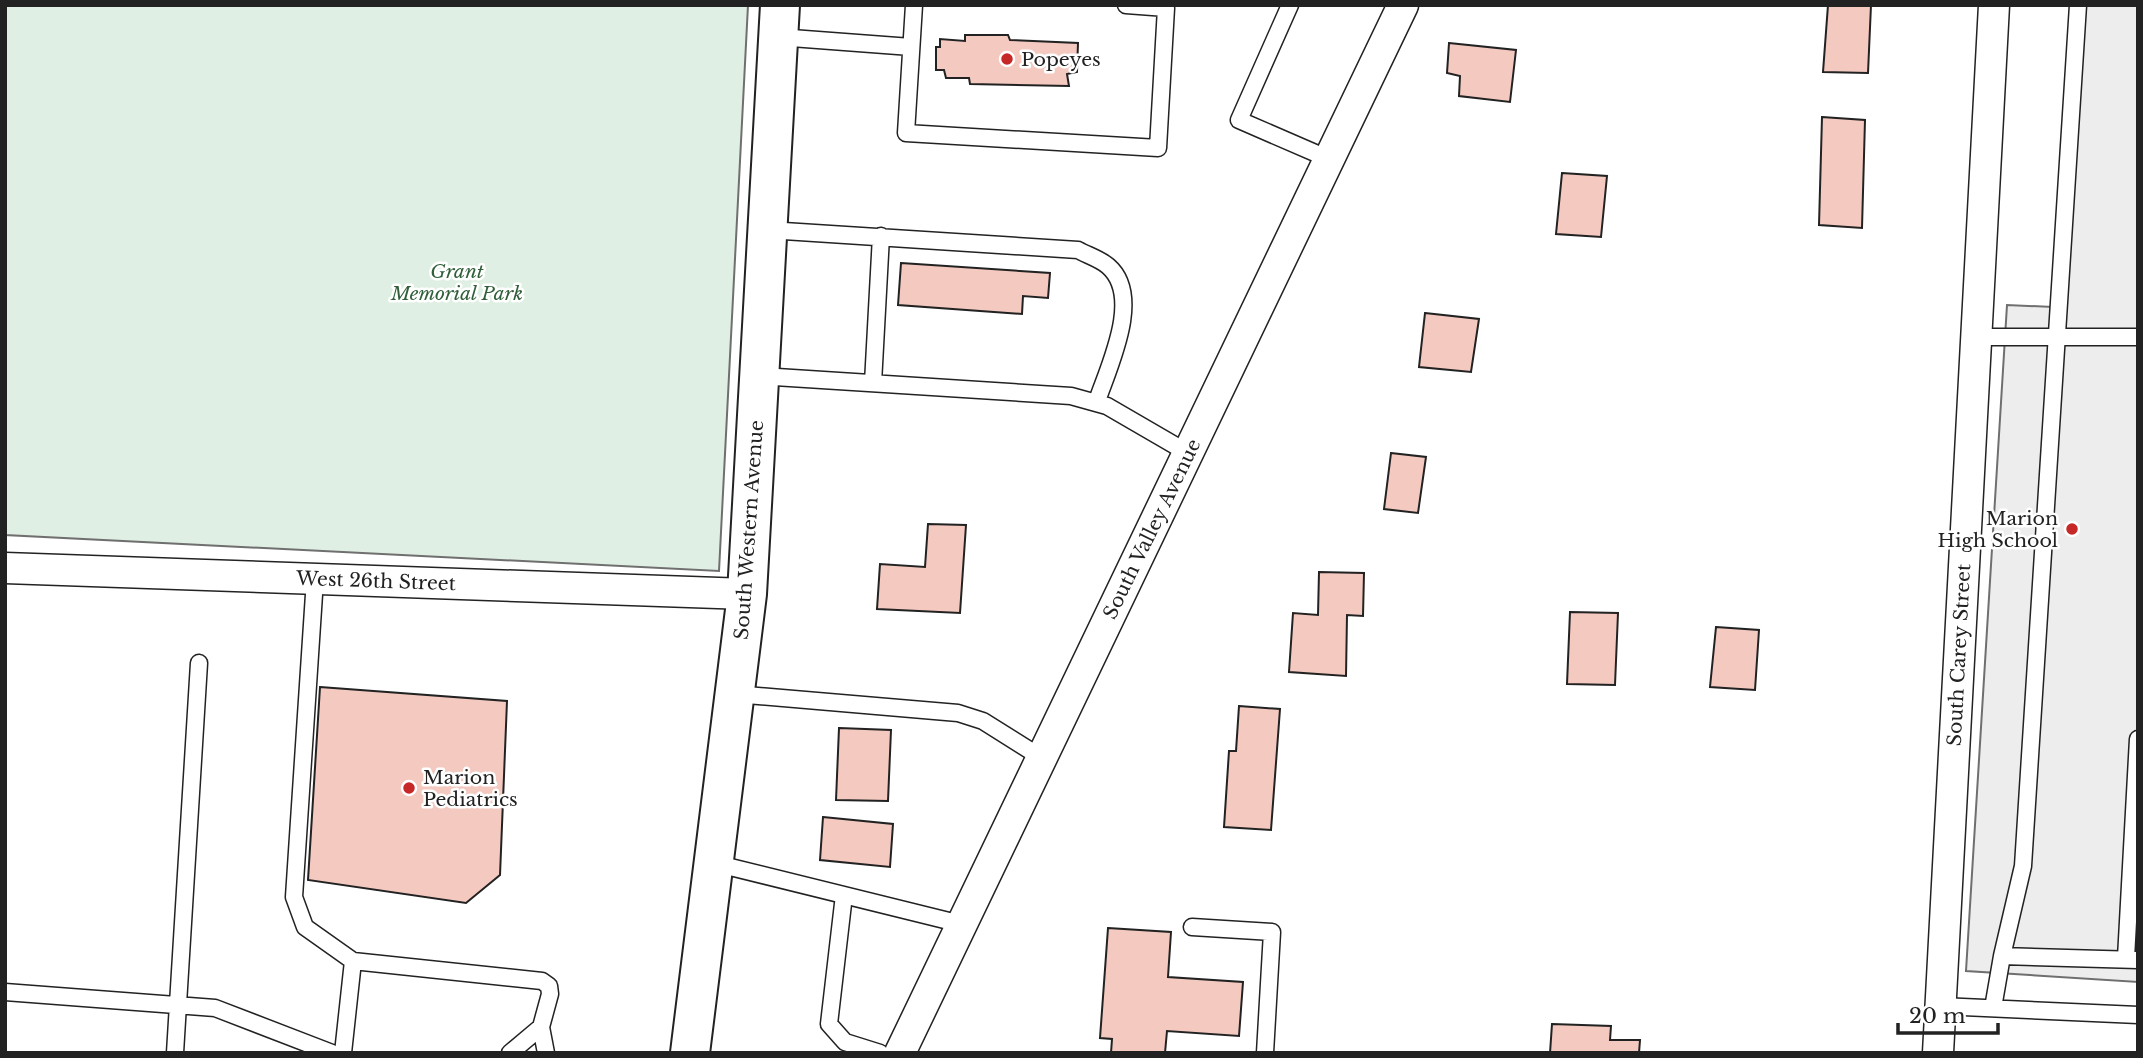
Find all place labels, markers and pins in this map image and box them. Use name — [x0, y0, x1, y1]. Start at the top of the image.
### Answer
place label: Popeyes — [1021, 48, 1101, 71]
marker: Popeyes — [999, 51, 1015, 67]
place label: Marion High School — [1938, 507, 2058, 552]
marker: Marion High School — [2064, 521, 2080, 537]
place label: Marion Pediatrics — [423, 766, 518, 811]
marker: Marion Pediatrics — [401, 780, 417, 796]

